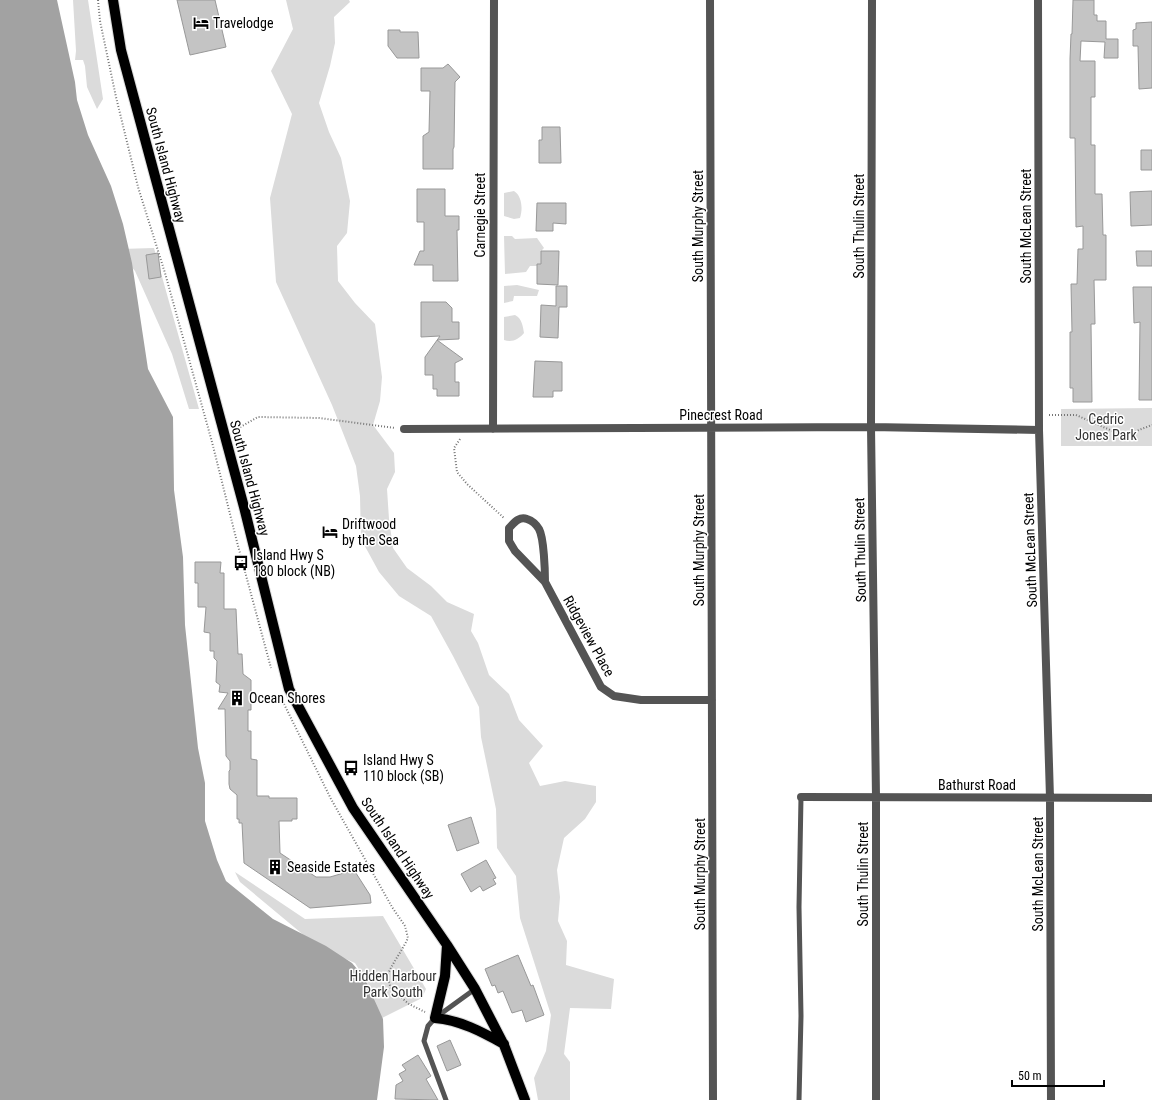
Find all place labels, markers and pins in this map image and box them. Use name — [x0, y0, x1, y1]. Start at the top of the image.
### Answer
hotel icon: Travelodge — [192, 14, 210, 32]
place label: Travelodge — [213, 15, 274, 31]
place label: Driftwood by the Sea — [342, 516, 399, 548]
hotel icon: Driftwood by the Sea — [321, 523, 339, 541]
place label: Island Hwy S 180 block (NB) — [253, 547, 335, 580]
bus stop icon: Island Hwy S 180 block (NB) — [232, 554, 250, 572]
building icon: Ocean Shores — [228, 689, 246, 707]
place label: Ocean Shores — [249, 690, 325, 706]
place label: Island Hwy S 110 block (SB) — [363, 752, 444, 785]
bus stop icon: Island Hwy S 110 block (SB) — [342, 759, 360, 777]
building icon: Seaside Estates — [266, 858, 284, 876]
place label: Seaside Estates — [287, 859, 375, 875]

